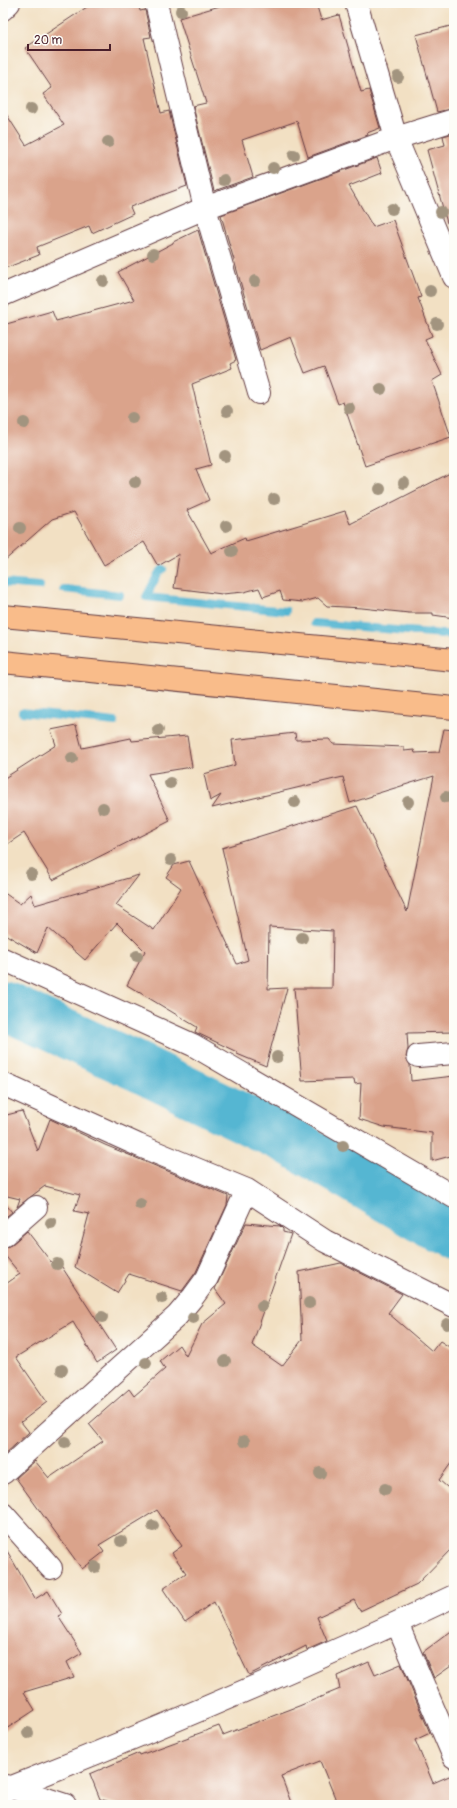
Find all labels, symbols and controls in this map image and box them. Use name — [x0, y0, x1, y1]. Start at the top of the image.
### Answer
scale bar — [28, 26, 110, 52]
text: 20 m — [34, 33, 63, 48]

